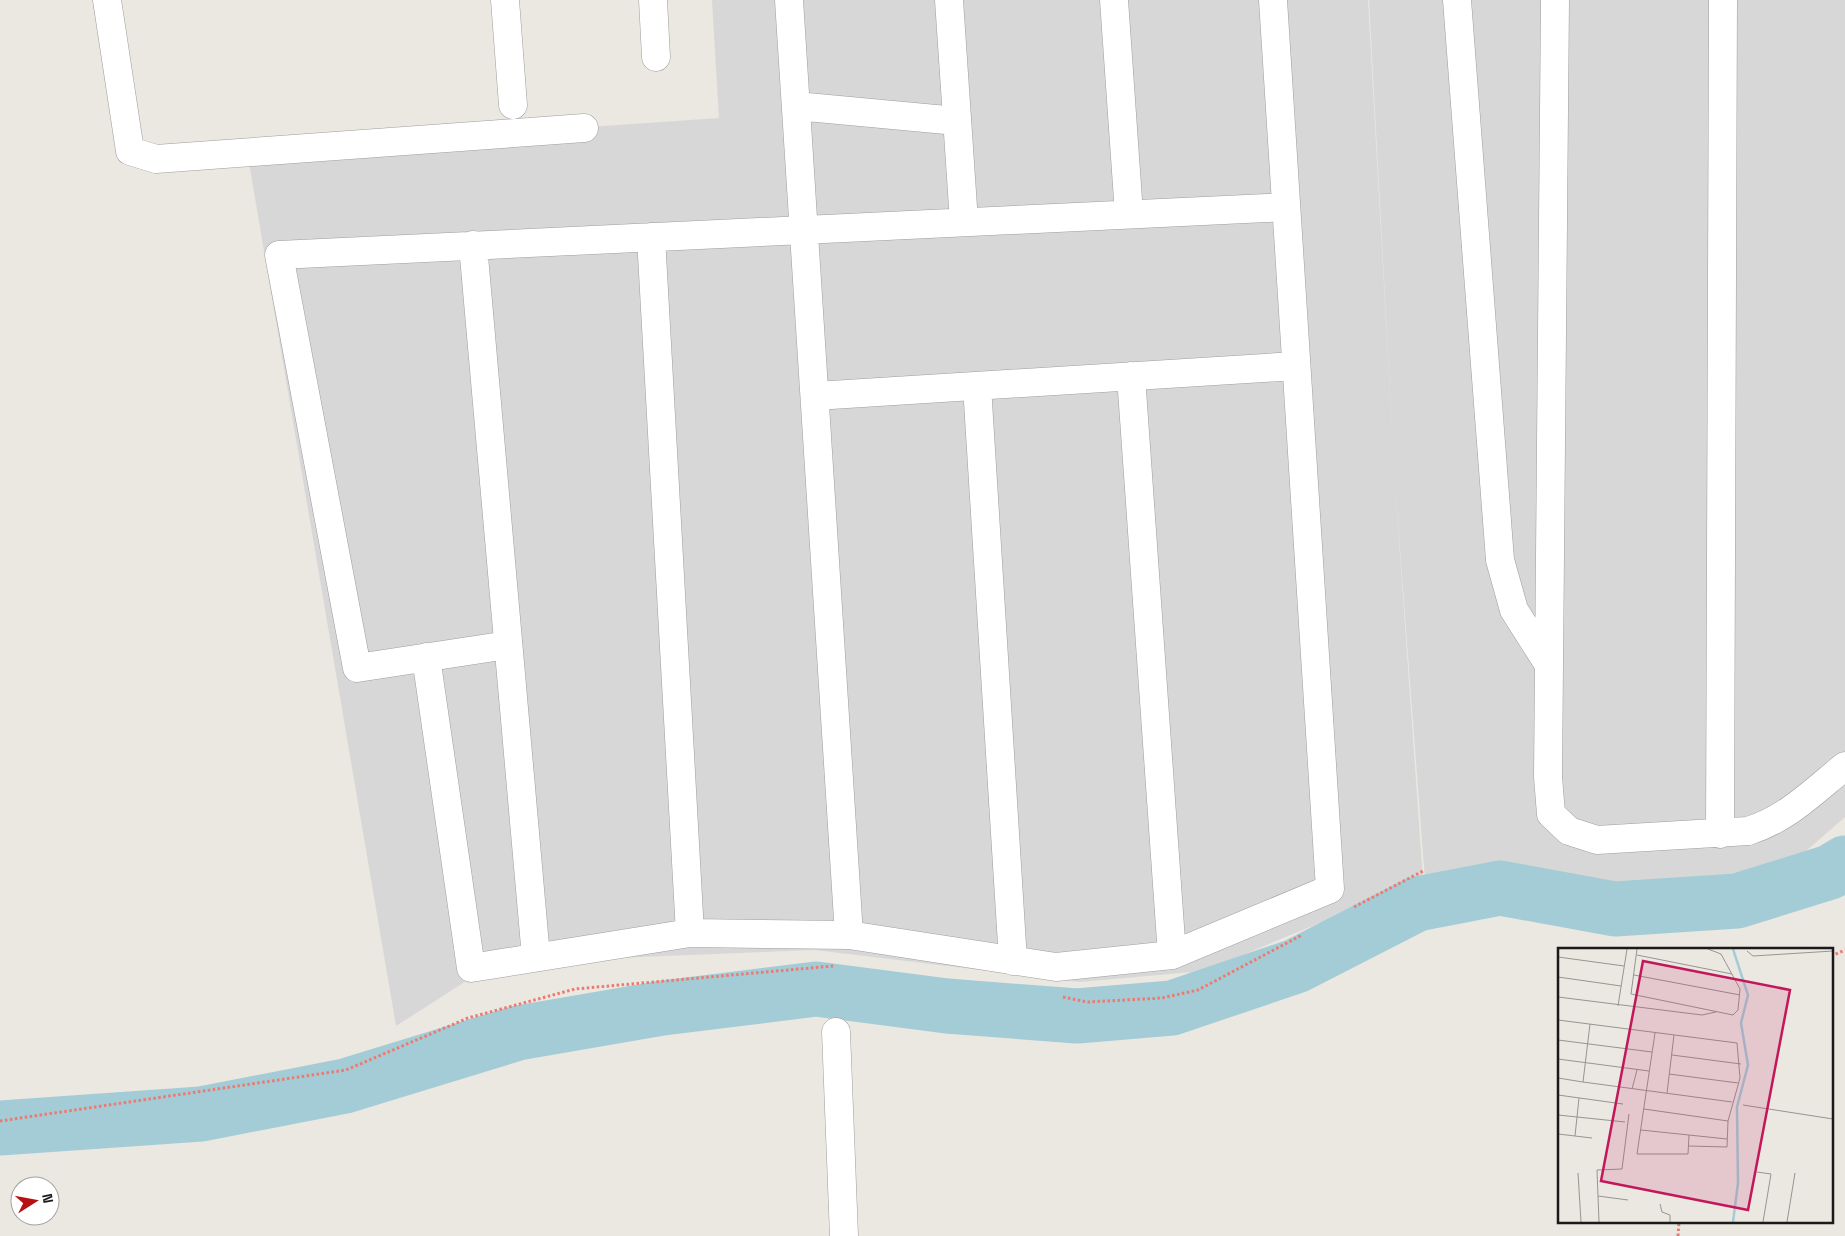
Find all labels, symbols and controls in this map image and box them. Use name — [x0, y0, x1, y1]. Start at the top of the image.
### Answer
inset map — [1558, 948, 1832, 1224]
north arrow — [10, 1176, 60, 1226]
text: N — [38, 1192, 57, 1205]

